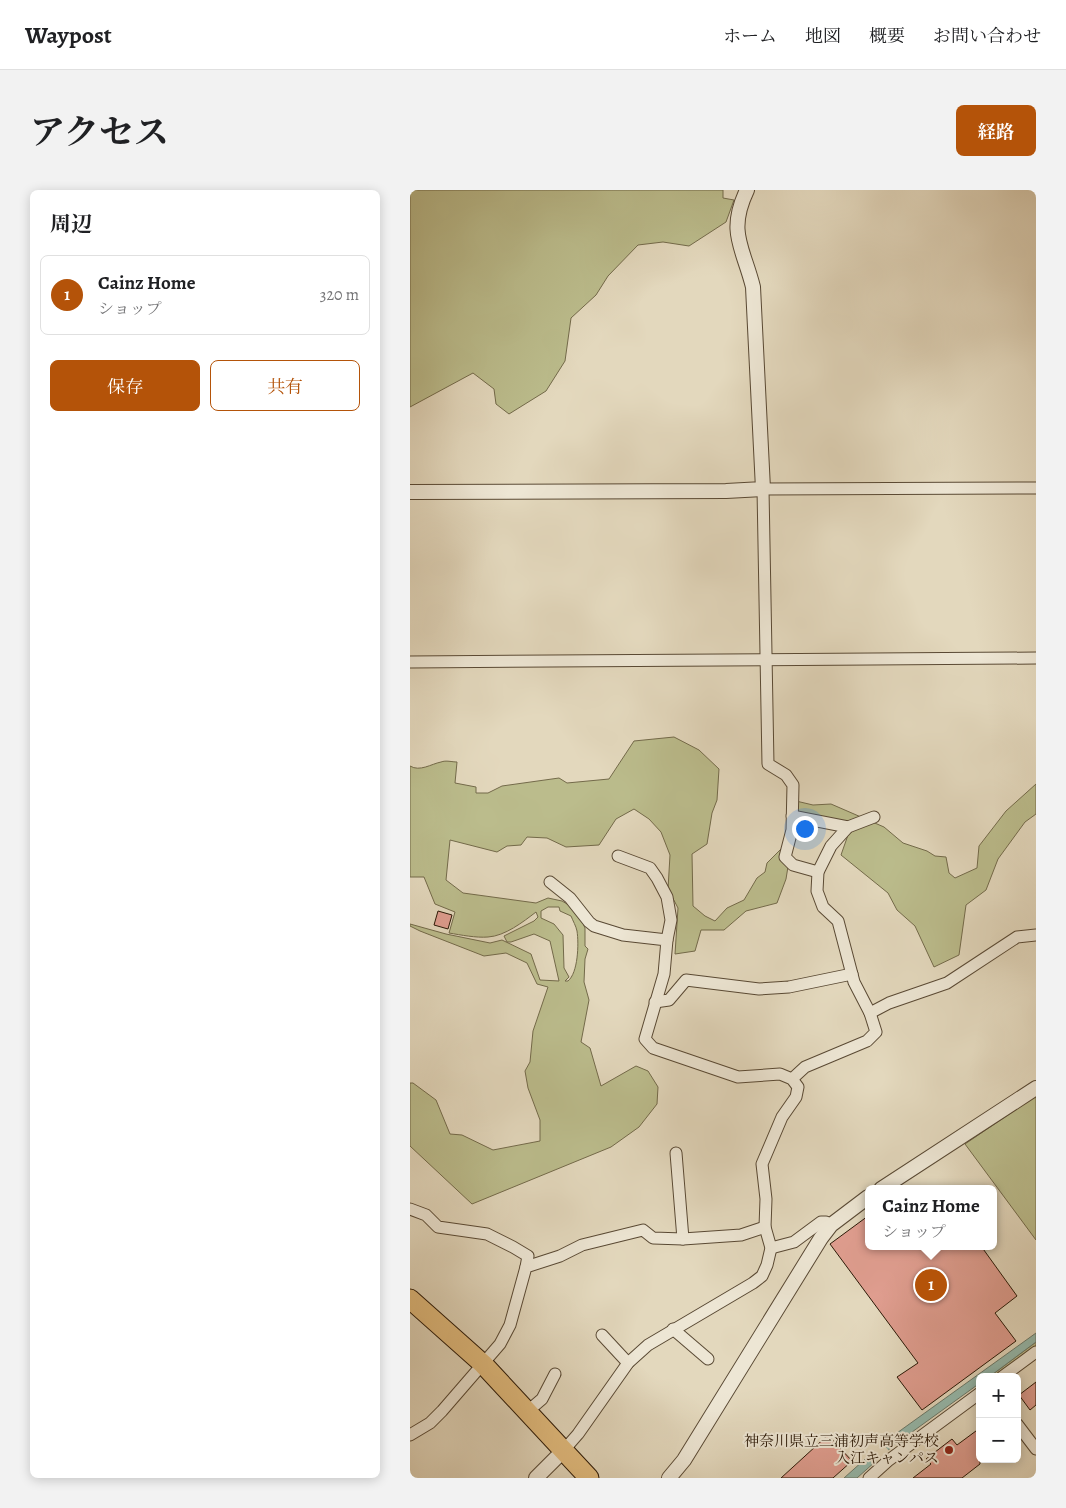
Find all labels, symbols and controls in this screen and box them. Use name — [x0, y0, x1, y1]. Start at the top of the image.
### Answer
text: Waypost — [25, 19, 112, 51]
text: ホーム — [723, 24, 777, 48]
text: 地図 — [805, 24, 841, 48]
text: 概要 — [869, 24, 905, 48]
text: お問い合わせ — [933, 24, 1041, 48]
button: 経路 — [956, 105, 1036, 156]
text: アクセス — [30, 108, 169, 156]
text: 周辺 — [50, 210, 92, 238]
text: Cainz Home — [98, 270, 195, 296]
text: 1 — [64, 284, 70, 306]
text: 320 m — [320, 284, 359, 306]
text: ショップ — [98, 298, 162, 320]
button: 保存 — [50, 360, 200, 411]
button: 共有 — [210, 360, 360, 411]
your location — [792, 816, 818, 842]
popup — [865, 1185, 997, 1250]
text: Cainz Home — [882, 1193, 980, 1219]
text: ショップ — [882, 1221, 946, 1243]
pin: 1 — [915, 1266, 947, 1304]
map controls — [976, 1373, 1021, 1463]
button: + — [976, 1373, 1021, 1418]
button: − — [976, 1418, 1021, 1463]
place label: 神奈川県立三浦初声高等学校 入江キャンパス — [744, 1431, 939, 1468]
marker: 神奈川県立三浦初声高等学校 入江キャンパス — [943, 1444, 955, 1456]

